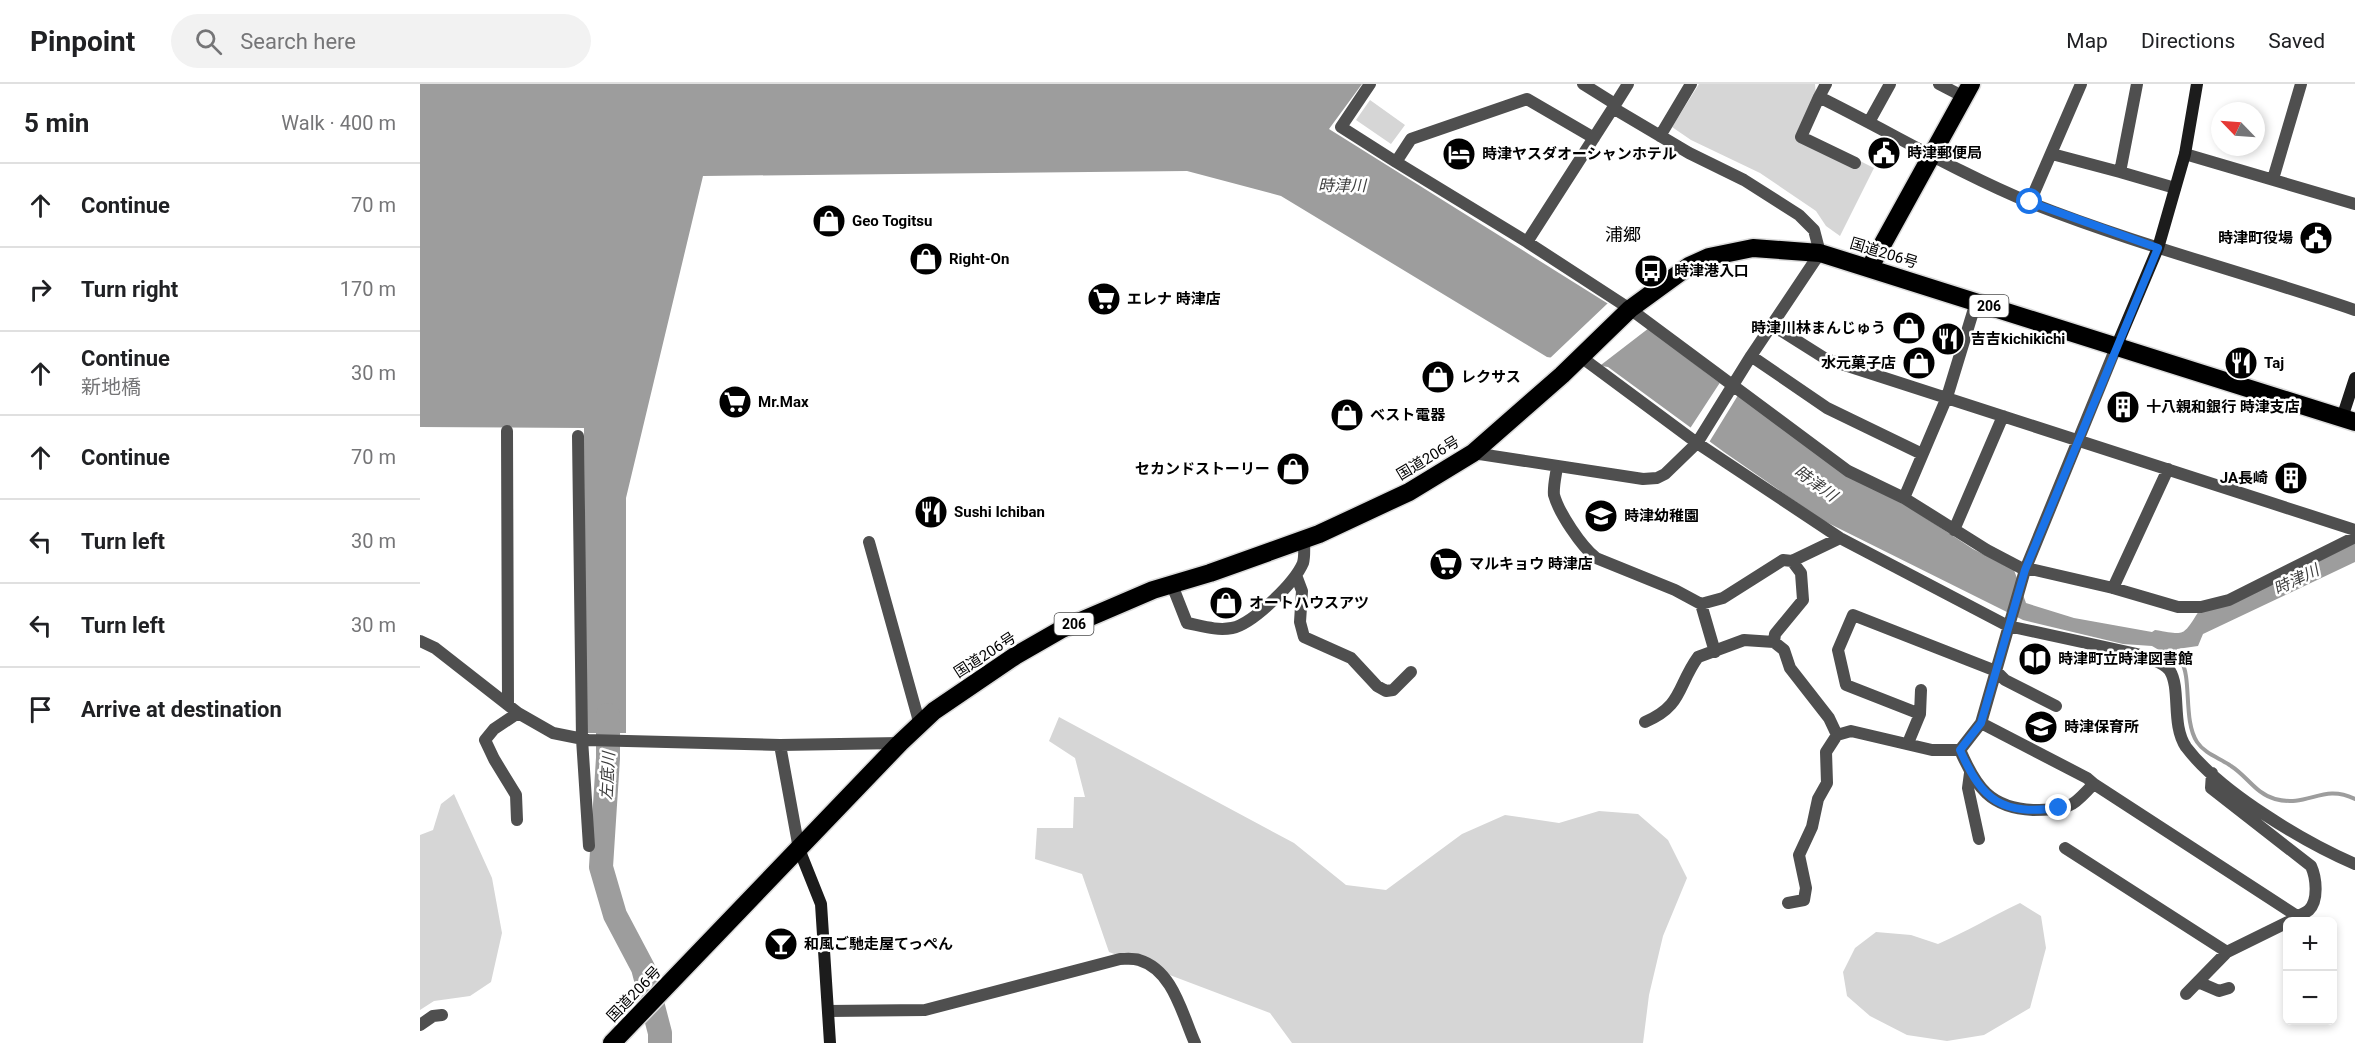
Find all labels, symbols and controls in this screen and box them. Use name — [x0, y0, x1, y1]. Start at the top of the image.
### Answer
search box — [171, 14, 591, 68]
text: Pinpoint — [30, 25, 135, 58]
icon: search — [192, 25, 225, 58]
text: Search here — [240, 29, 356, 54]
text: Map — [2066, 29, 2108, 53]
text: Directions — [2141, 29, 2235, 53]
text: Saved — [2268, 29, 2325, 53]
north arrow — [2211, 102, 2265, 156]
text: 5 min — [24, 108, 89, 138]
text: Walk · 400 m — [281, 111, 396, 135]
public building icon: 時津郵便局 — [1866, 135, 1902, 171]
hotel icon: 時津ヤスダオーシャンホテル — [1441, 136, 1477, 172]
place label: 時津郵便局 — [1907, 144, 1982, 162]
place label: 時津ヤスダオーシャンホテル — [1482, 145, 1677, 163]
water label: 時津川 — [1318, 176, 1368, 195]
route start — [2016, 188, 2042, 214]
icon: ahead — [24, 189, 57, 222]
text: Continue — [81, 193, 170, 218]
text: 70 m — [351, 193, 396, 217]
shop icon: Geo Togitsu — [811, 203, 847, 239]
place label: Geo Togitsu — [852, 212, 932, 230]
public building icon: 時津町役場 — [2298, 220, 2334, 256]
district label: 浦郷 — [1605, 224, 1641, 245]
place label: 時津町役場 — [2218, 229, 2293, 247]
street label: 国道206号 — [1848, 234, 1920, 272]
shop icon: Right-On — [908, 241, 944, 277]
place label: Right-On — [949, 250, 1009, 268]
bus stop icon: 時津港入口 — [1633, 253, 1669, 289]
place label: 時津港入口 — [1674, 262, 1749, 280]
icon: right — [24, 273, 57, 306]
text: Turn right — [81, 277, 178, 302]
text: 170 m — [340, 277, 396, 301]
supermarket icon: エレナ 時津店 — [1086, 281, 1122, 317]
place label: エレナ 時津店 — [1127, 290, 1221, 308]
road number: 206 — [1970, 295, 2008, 317]
shop icon: 時津川林まんじゅう — [1891, 310, 1927, 346]
place label: 時津川林まんじゅう — [1751, 319, 1886, 337]
restaurant icon: 吉吉kichikichi — [1930, 321, 1966, 357]
place label: 吉吉kichikichi — [1971, 330, 2065, 348]
shop icon: 水元菓子店 — [1901, 345, 1937, 381]
restaurant icon: Taj — [2223, 345, 2259, 381]
text: Continue — [81, 346, 170, 371]
place label: 水元菓子店 — [1821, 354, 1896, 372]
place label: Taj — [2264, 354, 2284, 372]
icon: ahead — [24, 357, 57, 390]
shop icon: レクサス — [1420, 359, 1456, 395]
text: 30 m — [351, 361, 396, 385]
place label: レクサス — [1461, 368, 1521, 386]
text: 新地橋 — [81, 375, 141, 399]
supermarket icon: Mr.Max — [717, 384, 753, 420]
building icon: 十八親和銀行 時津支店 — [2105, 389, 2141, 425]
place label: Mr.Max — [758, 393, 809, 411]
shop icon: ベスト電器 — [1329, 397, 1365, 433]
place label: 十八親和銀行 時津支店 — [2146, 398, 2300, 416]
place label: ベスト電器 — [1370, 406, 1446, 424]
street label: 国道206号 — [1393, 432, 1463, 484]
icon: ahead — [24, 441, 57, 474]
text: Continue — [81, 445, 170, 470]
text: 70 m — [351, 445, 396, 469]
shop icon: セカンドストーリー — [1275, 451, 1311, 487]
place label: セカンドストーリー — [1135, 460, 1270, 478]
building icon: JA長崎 — [2273, 460, 2309, 496]
water label: 時津川 — [1791, 462, 1842, 506]
place label: JA長崎 — [2220, 469, 2268, 487]
restaurant icon: Sushi Ichiban — [913, 494, 949, 530]
school or university icon: 時津幼稚園 — [1583, 498, 1619, 534]
place label: Sushi Ichiban — [954, 503, 1045, 521]
place label: 時津幼稚園 — [1624, 507, 1699, 525]
icon: left — [24, 525, 57, 558]
text: Turn left — [81, 529, 165, 554]
text: 30 m — [351, 529, 396, 553]
supermarket icon: マルキョウ 時津店 — [1428, 546, 1464, 582]
place label: マルキョウ 時津店 — [1469, 555, 1593, 573]
water label: 時津川 — [2270, 560, 2324, 599]
shop icon: オートハウスアツ — [1208, 585, 1244, 621]
place label: オートハウスアツ — [1249, 594, 1369, 612]
icon: left — [24, 609, 57, 642]
text: Turn left — [81, 613, 165, 638]
text: 30 m — [351, 613, 396, 637]
road number: 206 — [1054, 613, 1094, 635]
street label: 国道206号 — [951, 628, 1019, 682]
library icon: 時津町立時津図書館 — [2017, 641, 2053, 677]
place label: 時津町立時津図書館 — [2058, 650, 2193, 668]
icon: arrive — [24, 693, 57, 726]
text: Arrive at destination — [81, 697, 282, 722]
school or university icon: 時津保育所 — [2023, 709, 2059, 745]
place label: 時津保育所 — [2064, 718, 2139, 736]
water label: 左底川 — [597, 750, 618, 800]
route end — [2045, 794, 2071, 820]
map controls — [2283, 917, 2337, 1025]
button: + — [2283, 917, 2337, 971]
bar icon: 和風ご馳走屋てっぺん — [763, 926, 799, 962]
place label: 和風ご馳走屋てっぺん — [804, 935, 953, 953]
street label: 国道206号 — [603, 962, 665, 1026]
button: − — [2283, 971, 2337, 1025]

